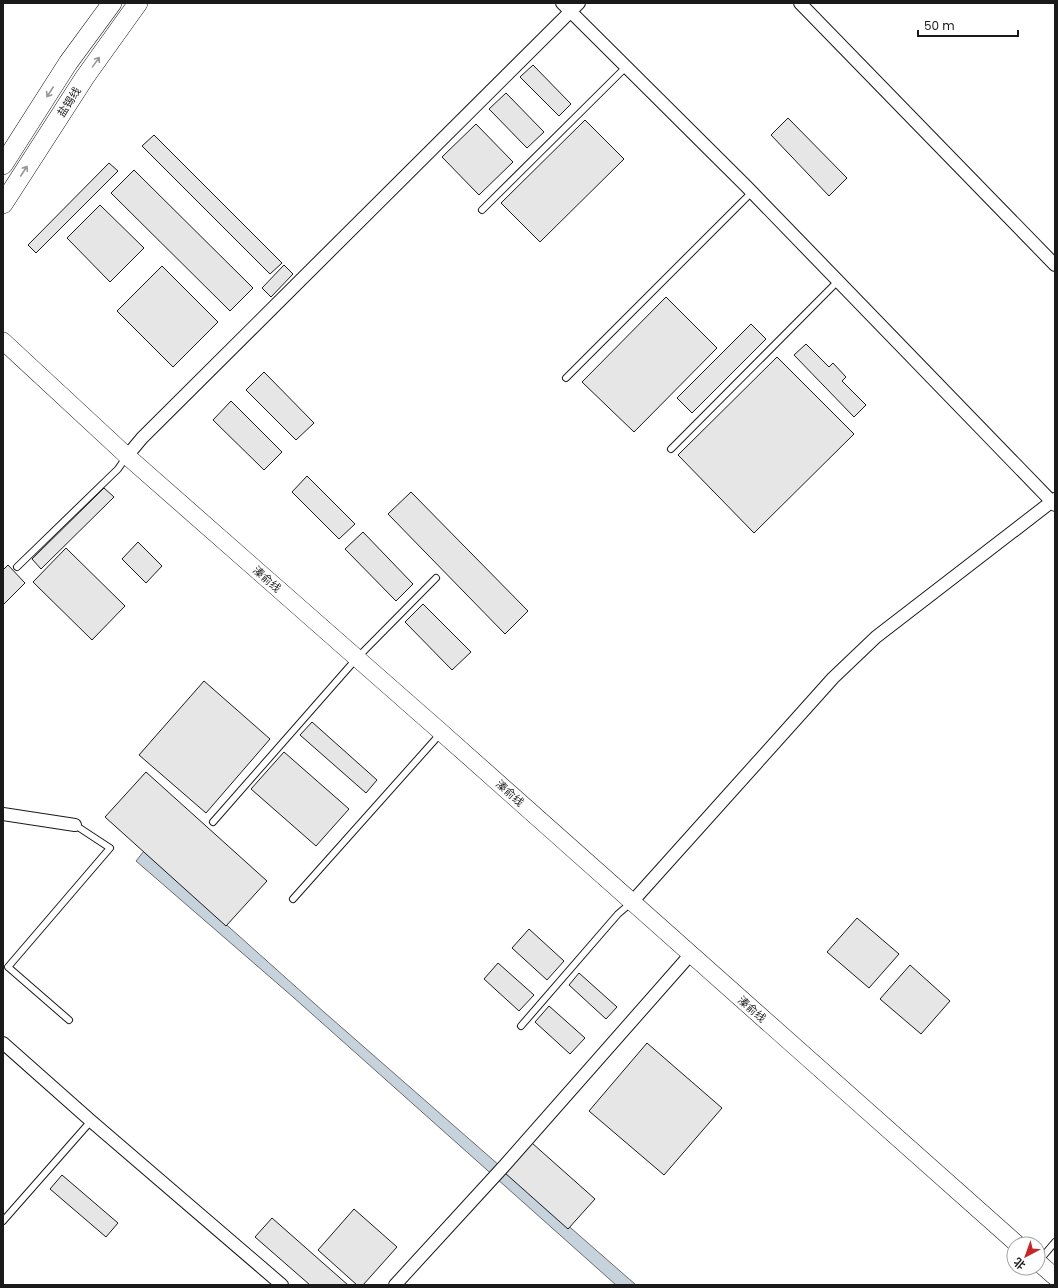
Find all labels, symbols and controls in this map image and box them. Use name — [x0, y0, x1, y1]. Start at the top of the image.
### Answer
scale bar — [918, 12, 1018, 38]
text: 50 m — [924, 17, 955, 34]
one-way arrow — [92, 57, 100, 68]
street label: 盐锡线 — [53, 84, 85, 120]
one-way arrow — [45, 87, 54, 98]
one-way arrow — [20, 166, 28, 177]
street label: 溱俞线 — [249, 562, 285, 596]
street label: 溱俞线 — [492, 776, 528, 810]
street label: 溱俞线 — [734, 992, 770, 1026]
north arrow — [1006, 1236, 1046, 1276]
text: 北 — [1010, 1254, 1029, 1273]

